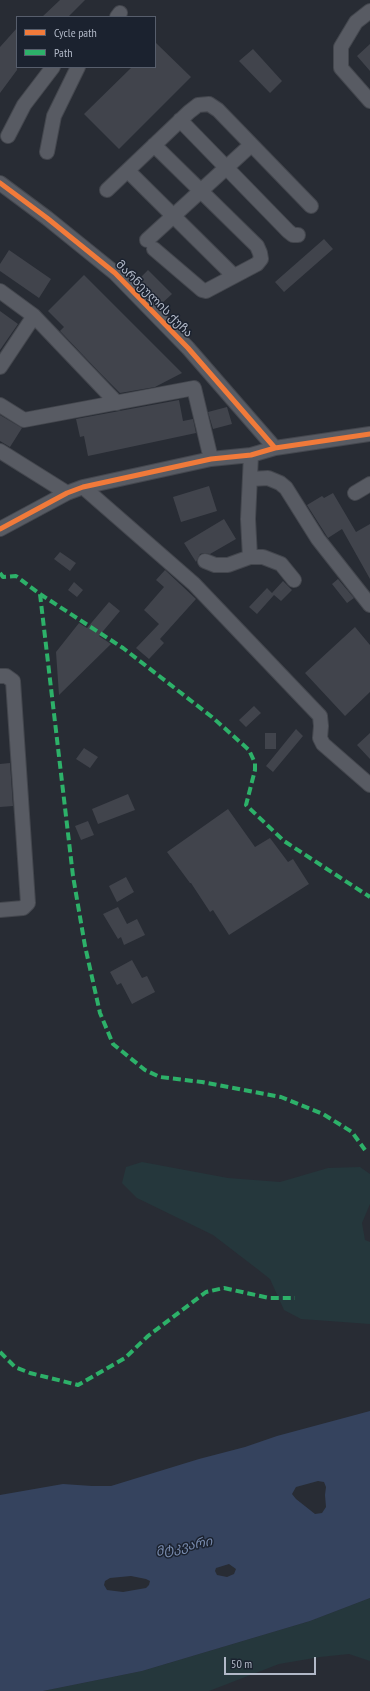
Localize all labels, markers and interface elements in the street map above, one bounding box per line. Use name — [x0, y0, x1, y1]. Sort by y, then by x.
legend — [16, 16, 156, 68]
text: Cycle path — [54, 25, 97, 40]
text: Path — [54, 45, 72, 60]
street label: მარნეულის ქუჩა — [113, 258, 195, 340]
water label: მტკვარი — [154, 1534, 214, 1560]
scale bar — [226, 1649, 318, 1675]
text: 50 m — [231, 1656, 252, 1671]

